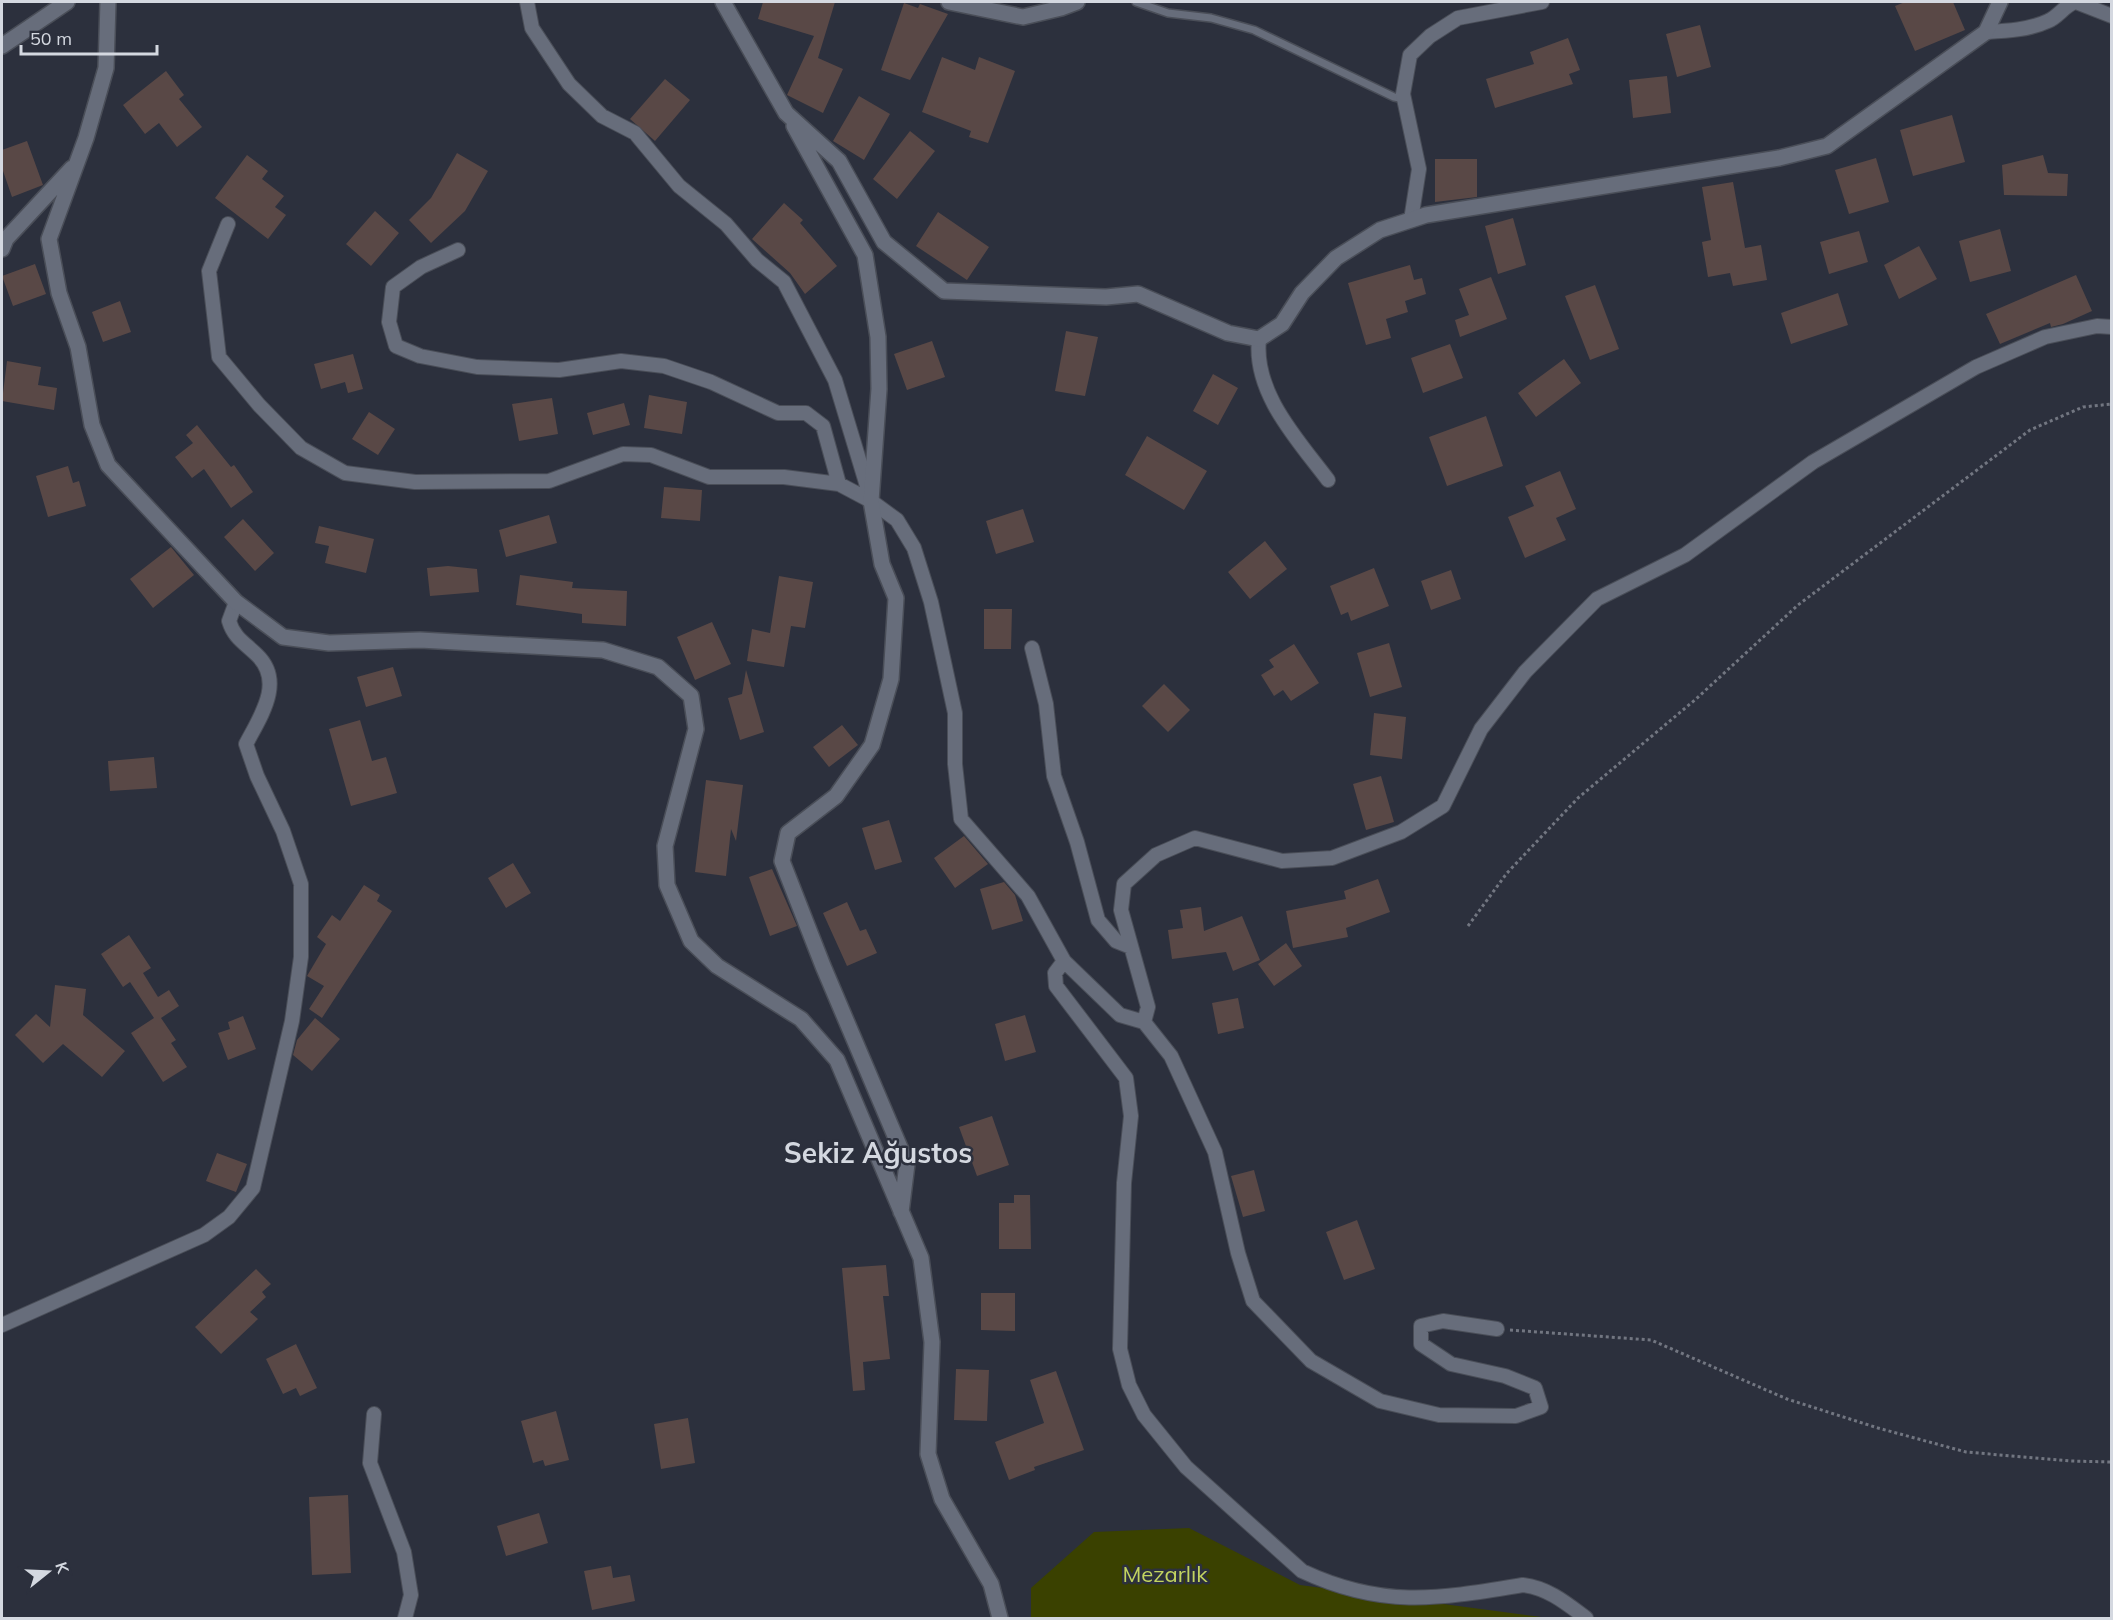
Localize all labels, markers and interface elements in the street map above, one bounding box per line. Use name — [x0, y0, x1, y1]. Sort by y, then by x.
scale bar — [21, 18, 158, 56]
text: 50 m — [30, 27, 72, 50]
district label: Sekiz Ağustos — [784, 1135, 972, 1170]
north arrow — [18, 1542, 78, 1602]
text: K — [51, 1559, 74, 1577]
park label: Mezarlık — [1122, 1560, 1208, 1588]

